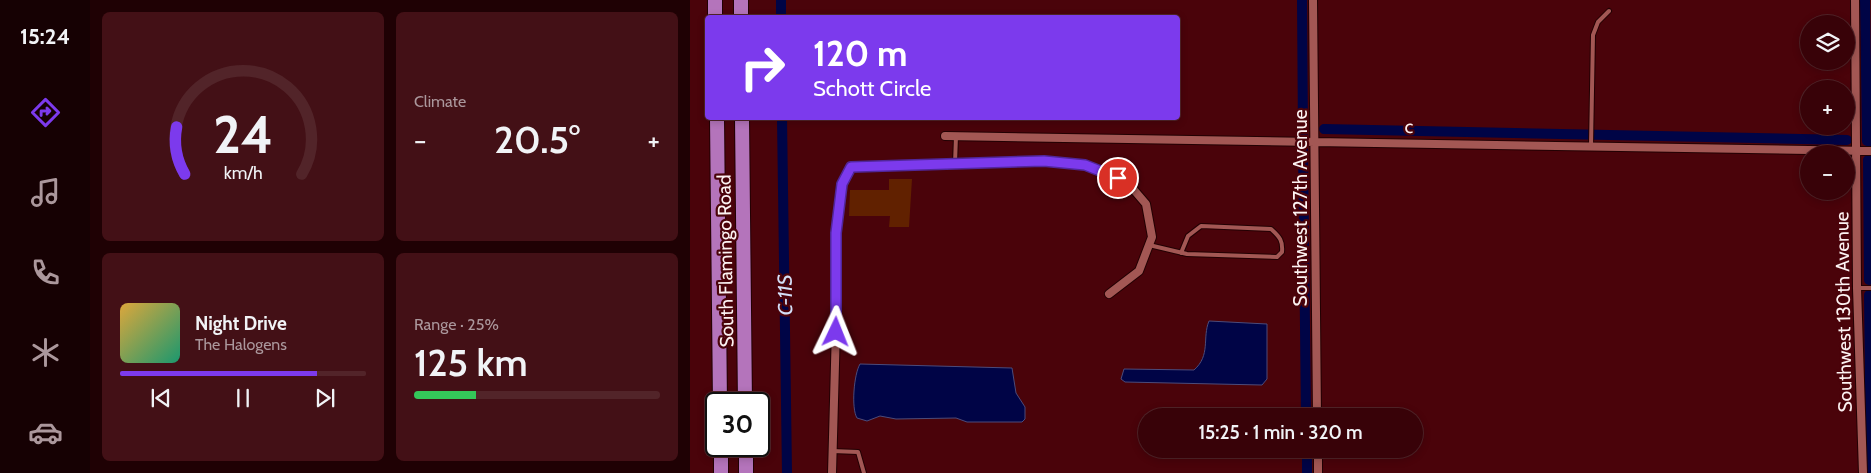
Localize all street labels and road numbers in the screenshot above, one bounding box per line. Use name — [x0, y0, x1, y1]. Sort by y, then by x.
street label: Southwest 127th Avenue — [1289, 109, 1312, 306]
street label: c — [1404, 115, 1414, 138]
street label: South Flamingo Road — [712, 174, 739, 348]
street label: Southwest 130th Avenue — [1830, 211, 1857, 413]

